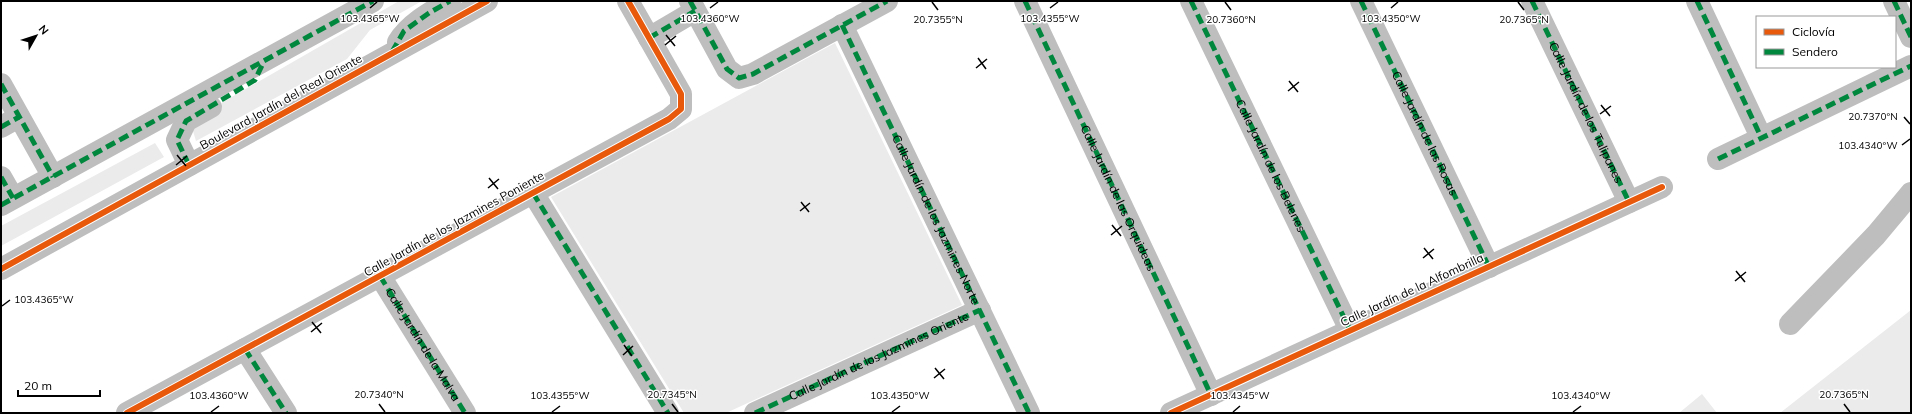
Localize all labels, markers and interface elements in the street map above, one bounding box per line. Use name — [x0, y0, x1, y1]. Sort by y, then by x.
text: 103.4365°W — [340, 12, 400, 25]
text: 103.4360°W — [680, 12, 740, 25]
text: 103.4355°W — [1020, 12, 1080, 25]
text: 103.4350°W — [1361, 12, 1421, 25]
text: 20.7355°N — [913, 13, 963, 26]
text: 20.7360°N — [1206, 13, 1256, 26]
text: 20.7365°N — [1499, 13, 1549, 26]
north arrow — [16, 16, 56, 56]
legend — [1756, 16, 1896, 68]
text: N — [36, 22, 52, 37]
text: Ciclovía — [1792, 24, 1835, 39]
street label: Calle Jardín de los Tulipanes — [1546, 39, 1627, 186]
text: Sendero — [1792, 44, 1838, 59]
street label: Boulevard Jardín del Real Oriente — [197, 51, 365, 153]
street label: Calle Jardín de las Rosas — [1389, 69, 1462, 198]
street label: Calle Jardín de los Belenes — [1233, 97, 1310, 234]
text: 20.7370°N — [1848, 110, 1898, 123]
street label: Calle Jardín de las Orquideas — [1078, 122, 1159, 273]
street label: Calle Jardín de los Jazmines Norte — [889, 132, 984, 307]
text: 103.4340°W — [1838, 139, 1898, 152]
street label: Calle Jardín de los Jazmines Poniente — [361, 168, 547, 280]
street label: Calle Jardín de la Alfombrilla — [1338, 250, 1486, 329]
street label: Calle Jardín de la Malva — [382, 285, 464, 404]
text: 103.4365°W — [14, 293, 74, 306]
street label: Calle Jardín de los Jazmines Oriente — [786, 308, 971, 404]
scale bar — [18, 372, 100, 398]
text: 20 m — [24, 378, 52, 393]
text: 20.7340°N — [354, 388, 404, 401]
text: 20.7345°N — [647, 388, 697, 401]
text: 20.7365°N — [1819, 388, 1869, 401]
text: 103.4360°W — [189, 389, 249, 402]
text: 103.4355°W — [530, 389, 590, 402]
text: 103.4350°W — [870, 389, 930, 402]
text: 103.4345°W — [1210, 389, 1270, 402]
text: 103.4340°W — [1551, 389, 1611, 402]

